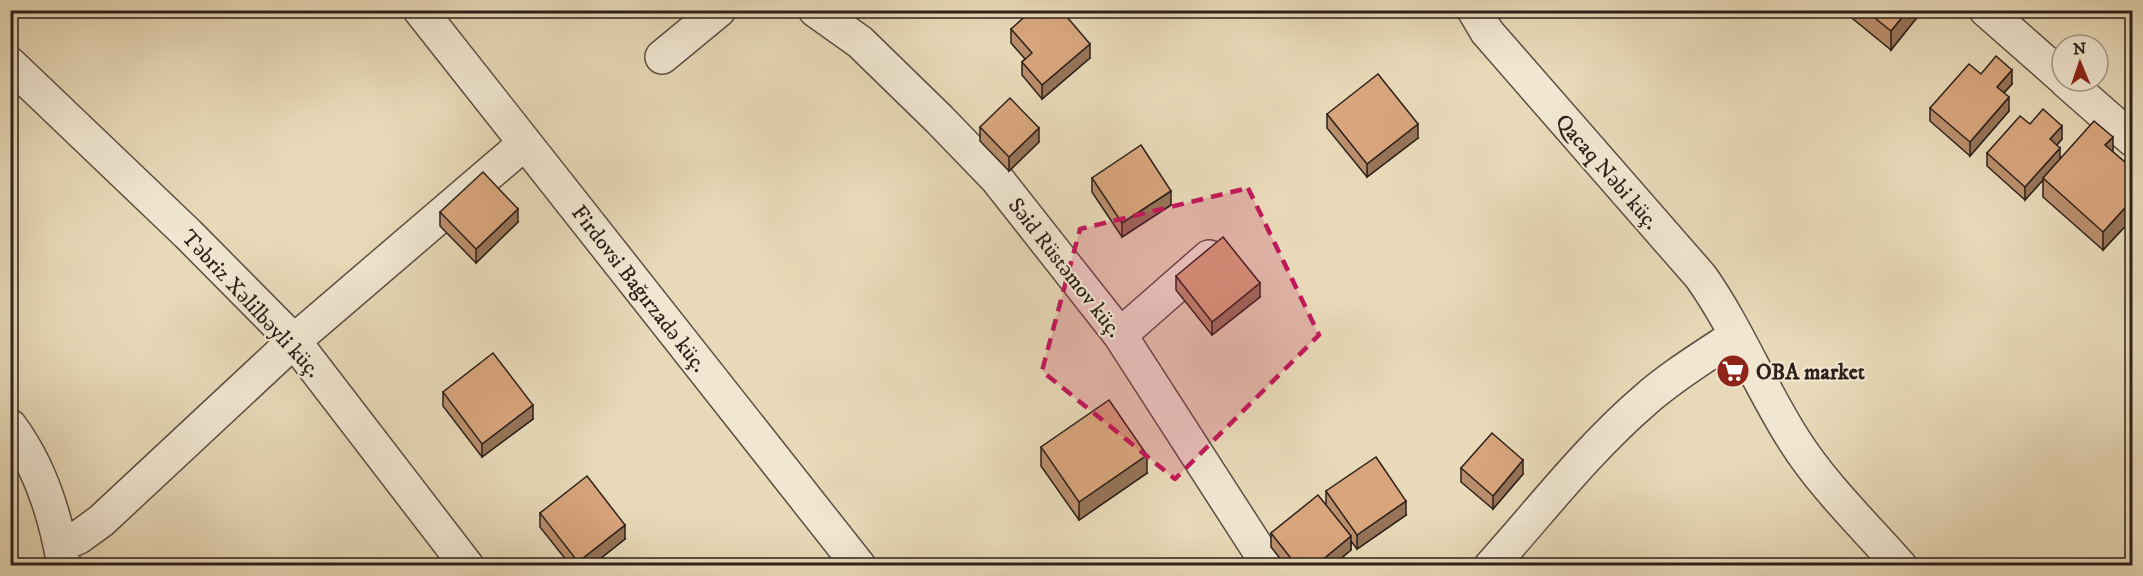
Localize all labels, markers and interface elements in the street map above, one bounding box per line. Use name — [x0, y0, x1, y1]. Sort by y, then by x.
north arrow — [2050, 33, 2110, 93]
text: N — [2073, 39, 2086, 59]
street label: Qacaq Nəbi küç. — [1549, 109, 1665, 235]
street label: Səid Rüstəmov küç. — [1002, 193, 1128, 343]
street label: Firdovsi Bağırzadə küç. — [565, 200, 712, 378]
street label: Təbriz Xəlilbəyli küç. — [175, 224, 326, 384]
supermarket icon: OBA market — [1715, 353, 1751, 389]
place label: OBA market — [1756, 359, 1865, 386]

